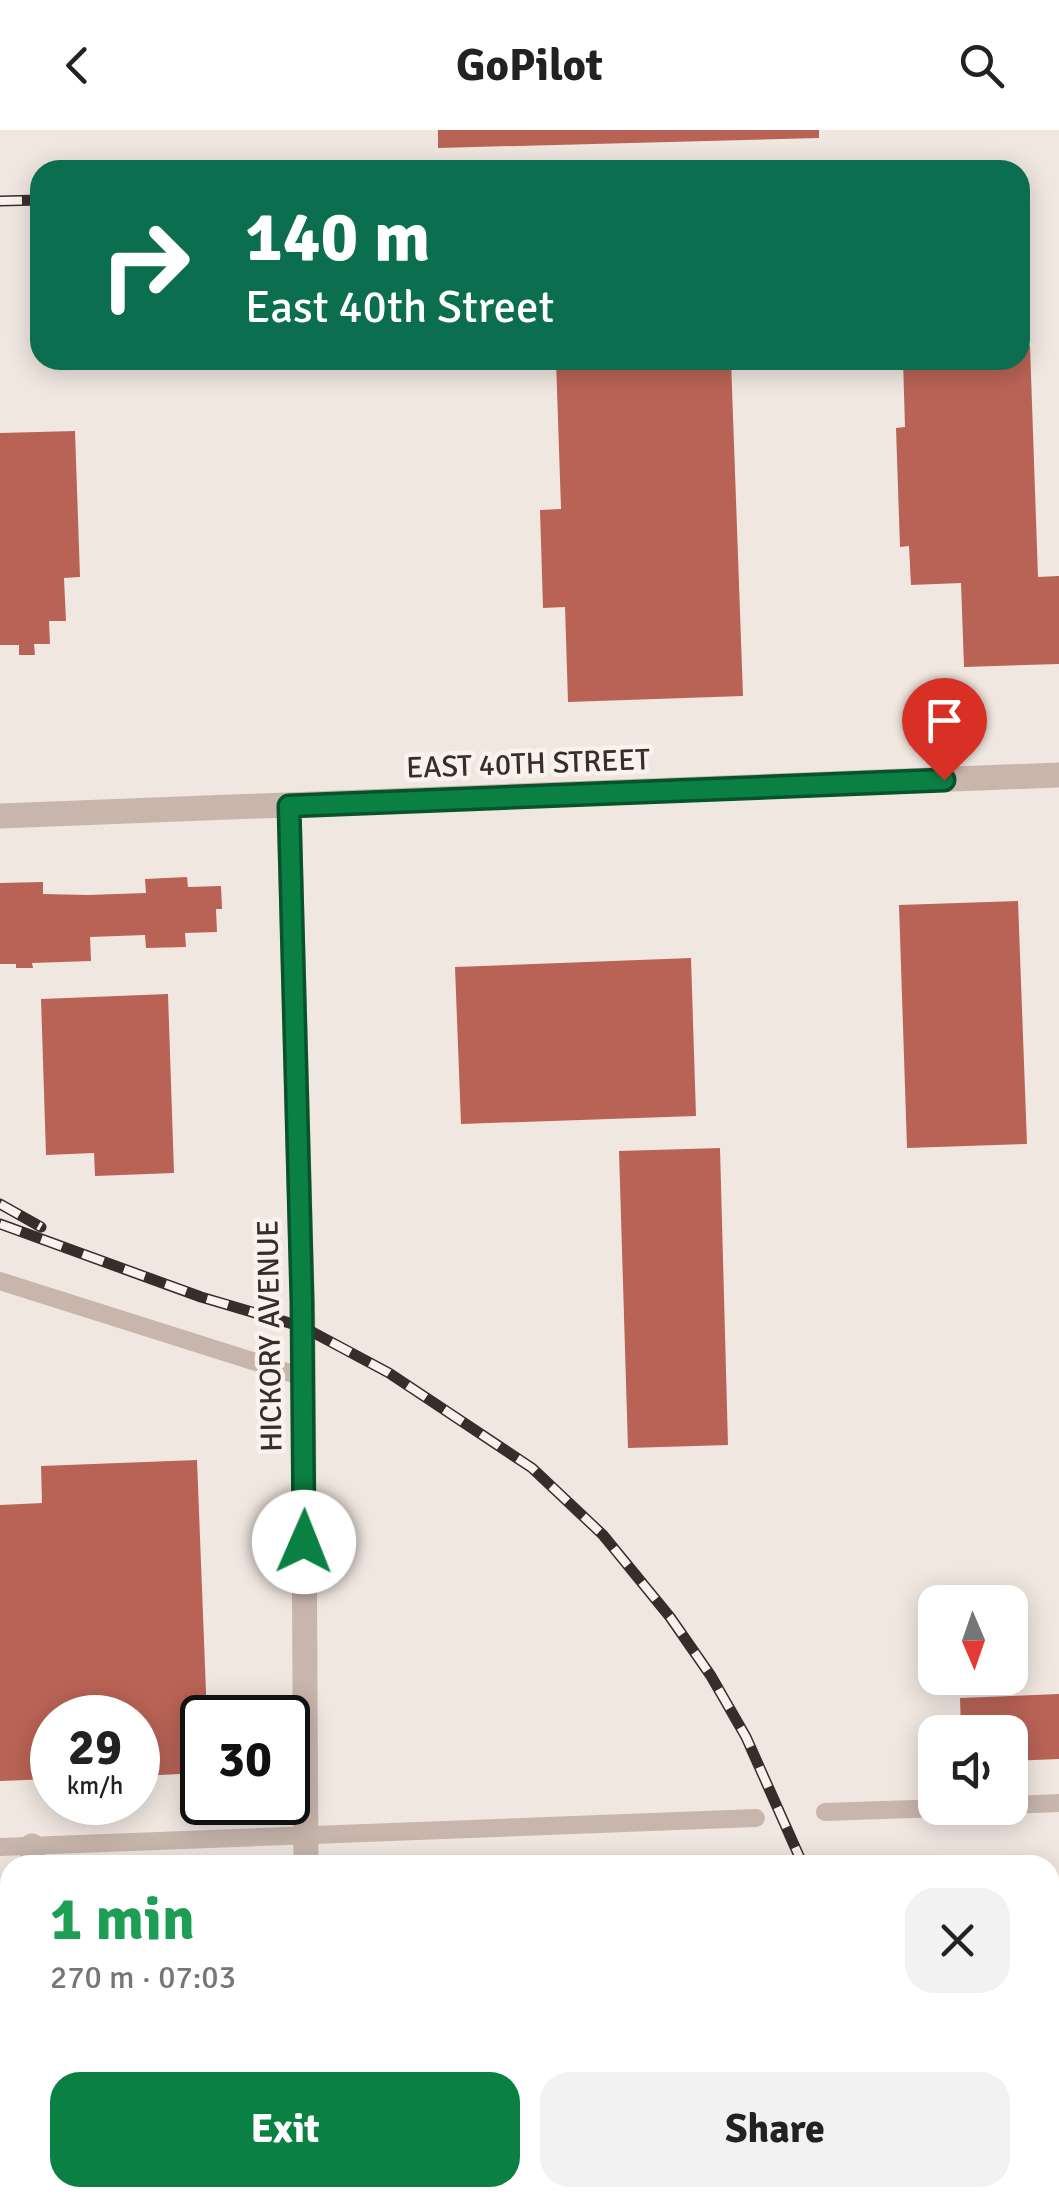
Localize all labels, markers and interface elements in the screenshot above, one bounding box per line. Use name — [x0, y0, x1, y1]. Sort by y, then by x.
icon: back — [50, 38, 105, 93]
text: GoPilot — [456, 38, 603, 93]
icon: search — [954, 38, 1009, 93]
text: 140 m — [245, 194, 430, 280]
icon: right — [80, 200, 210, 330]
text: East 40th Street — [245, 280, 554, 335]
pin — [902, 678, 987, 781]
icon: arrive — [917, 693, 972, 748]
street label: EAST 40TH STREET — [405, 741, 651, 787]
street label: HICKORY AVENUE — [249, 1220, 291, 1452]
position arrow — [252, 1490, 356, 1594]
north arrow — [918, 1585, 1028, 1695]
map controls — [918, 1585, 1028, 1825]
speed limit sign: 30 — [180, 1695, 310, 1825]
button: sound — [918, 1715, 1028, 1825]
text: 29 — [68, 1717, 122, 1779]
text: km/h — [67, 1770, 123, 1801]
text: 1 min — [50, 1883, 195, 1957]
button: close — [905, 1888, 1010, 1993]
text: 270 m · 07:03 — [50, 1958, 236, 1997]
button: Exit — [50, 2072, 520, 2187]
button: Share — [540, 2072, 1010, 2187]

